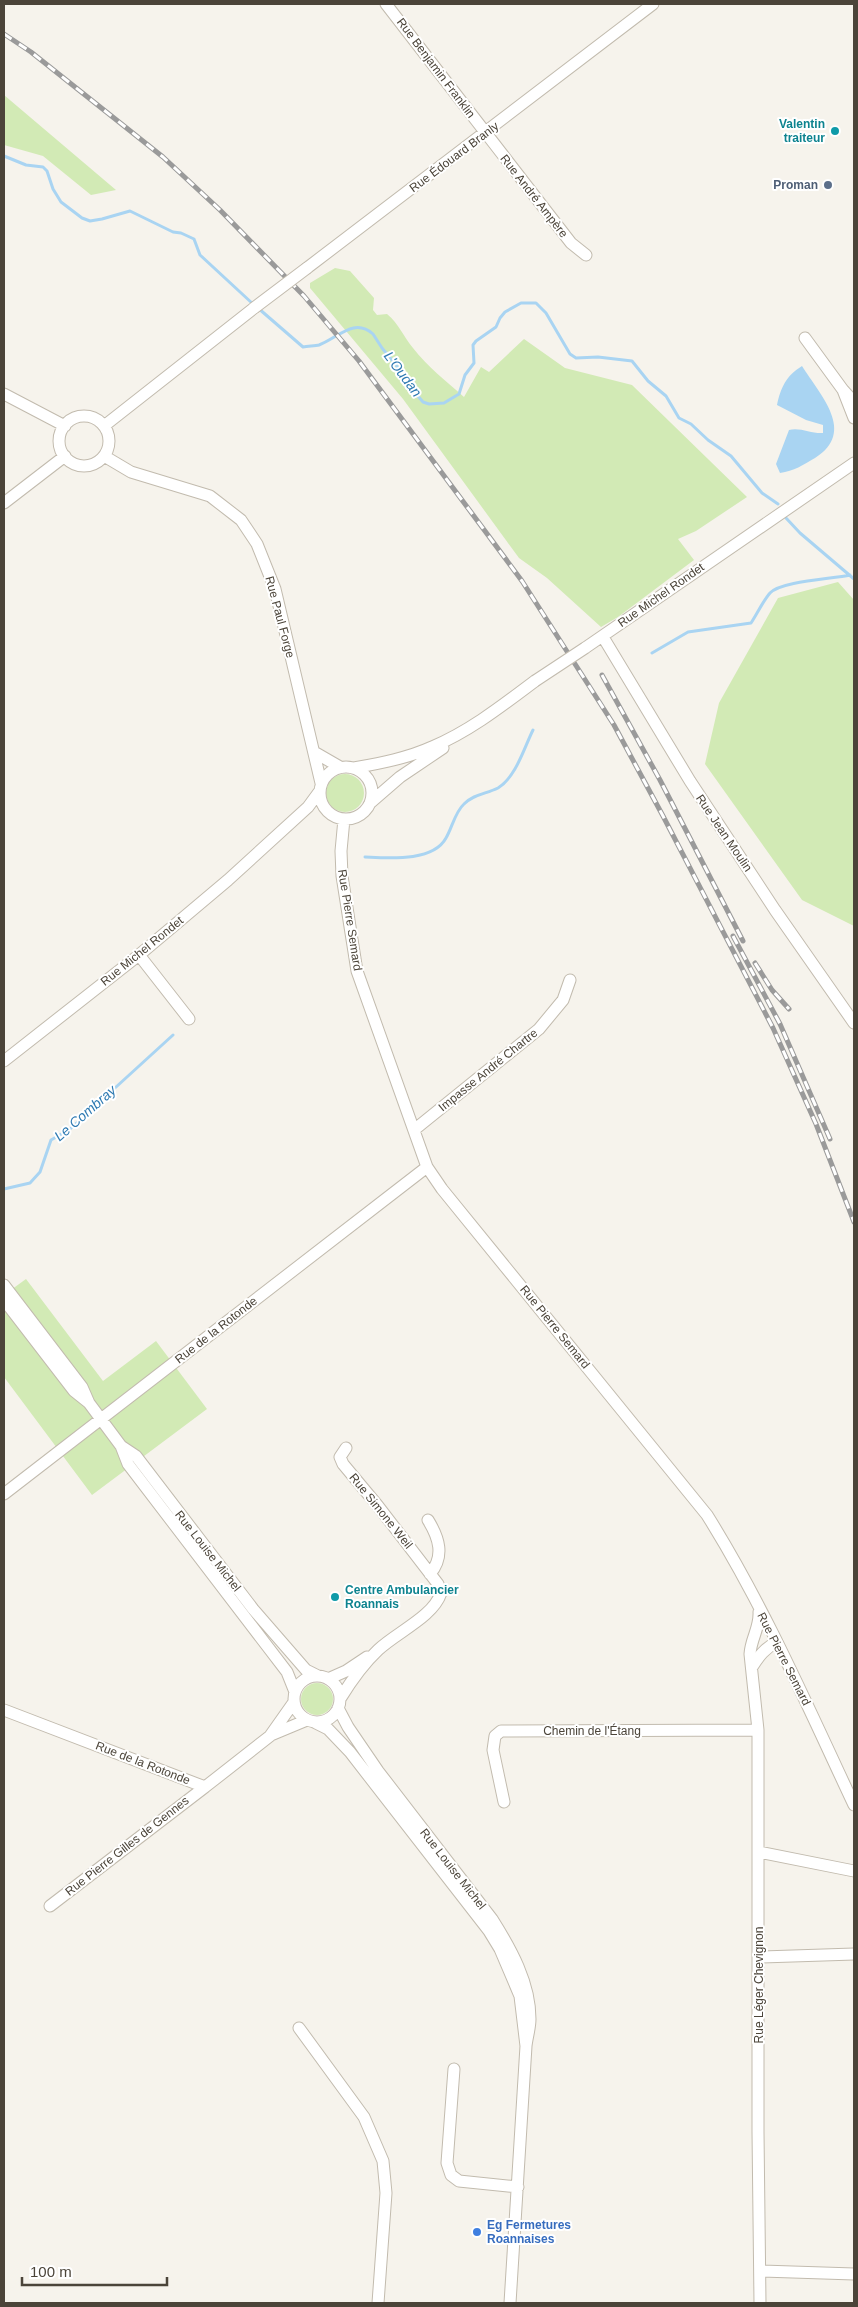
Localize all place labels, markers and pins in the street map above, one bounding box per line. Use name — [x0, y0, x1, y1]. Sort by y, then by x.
place label: Valentin traiteur — [779, 117, 825, 145]
marker: Valentin traiteur — [829, 125, 841, 137]
place label: Proman — [773, 178, 818, 192]
marker: Proman — [822, 179, 834, 191]
place label: Centre Ambulancier Roannais — [345, 1583, 459, 1611]
marker: Centre Ambulancier Roannais — [329, 1591, 341, 1603]
place label: Eg Fermetures Roannaises — [487, 2218, 571, 2246]
marker: Eg Fermetures Roannaises — [471, 2226, 483, 2238]

